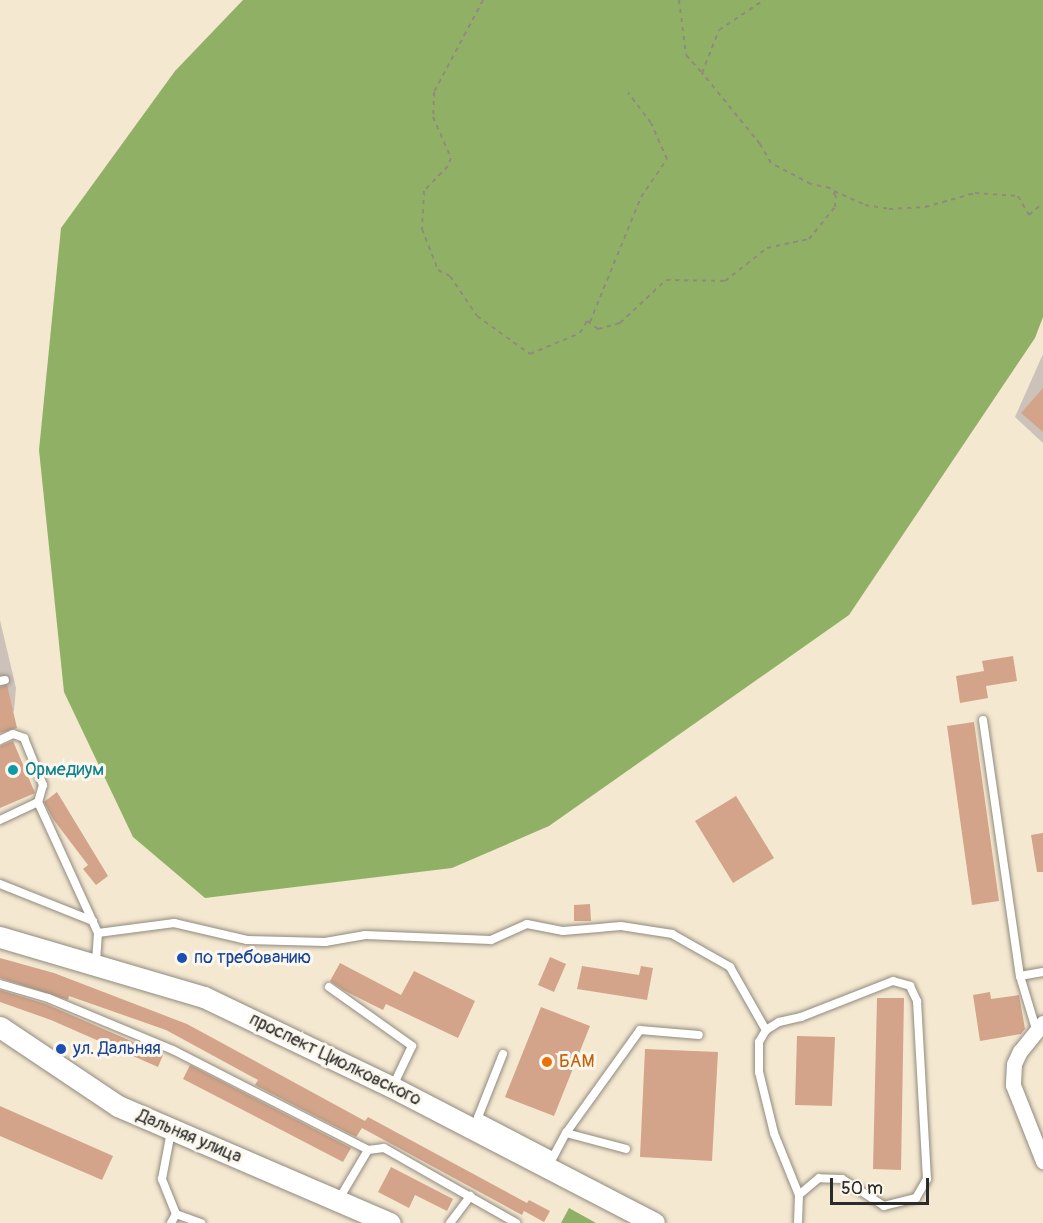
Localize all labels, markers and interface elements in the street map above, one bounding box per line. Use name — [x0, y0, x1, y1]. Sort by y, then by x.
place label: Ормедиум — [25, 759, 104, 781]
marker: Ормедиум — [6, 763, 20, 777]
place label: по требованию — [194, 947, 311, 969]
marker: по требованию — [175, 951, 189, 965]
street label: проспект Циолковского — [246, 1009, 424, 1111]
place label: ул. Дальняя — [73, 1038, 161, 1060]
marker: ул. Дальняя — [54, 1042, 68, 1056]
place label: БАМ — [559, 1051, 594, 1073]
marker: БАМ — [540, 1055, 554, 1069]
street label: Дальняя улица — [133, 1105, 245, 1169]
scale bar — [833, 1166, 932, 1204]
text: 50 m — [841, 1177, 883, 1200]

